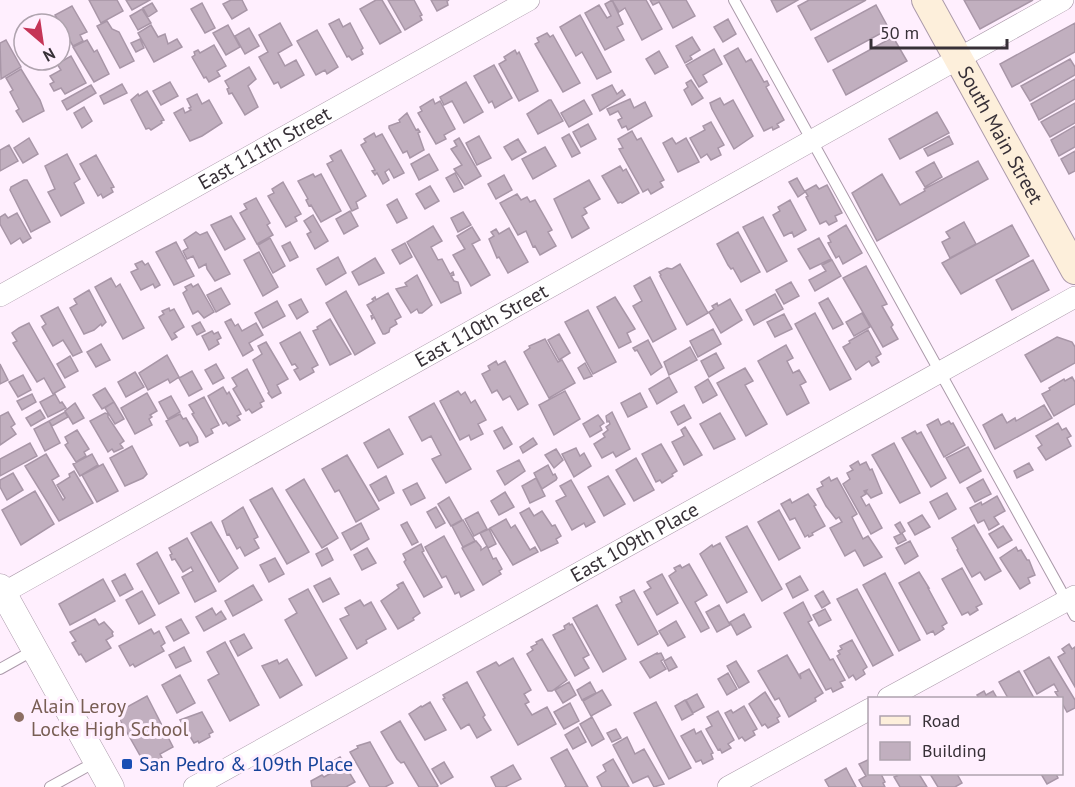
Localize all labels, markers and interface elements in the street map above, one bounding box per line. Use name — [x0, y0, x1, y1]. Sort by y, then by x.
north arrow — [12, 12, 72, 72]
scale bar — [871, 12, 1008, 50]
text: 50 m — [880, 21, 919, 44]
text: N — [40, 44, 59, 66]
street label: South Main Street — [952, 61, 1049, 209]
street label: East 111th Street — [193, 100, 336, 196]
street label: East 110th Street — [410, 278, 552, 373]
street label: East 109th Place — [566, 496, 703, 588]
place label: Alain Leroy Locke High School — [31, 693, 189, 742]
legend — [868, 697, 1063, 775]
text: Road — [922, 709, 960, 732]
marker: Alain Leroy Locke High School — [12, 710, 26, 724]
text: Building — [922, 739, 986, 762]
place label: San Pedro & 109th Place — [139, 751, 353, 777]
marker: San Pedro & 109th Place — [120, 757, 134, 771]

